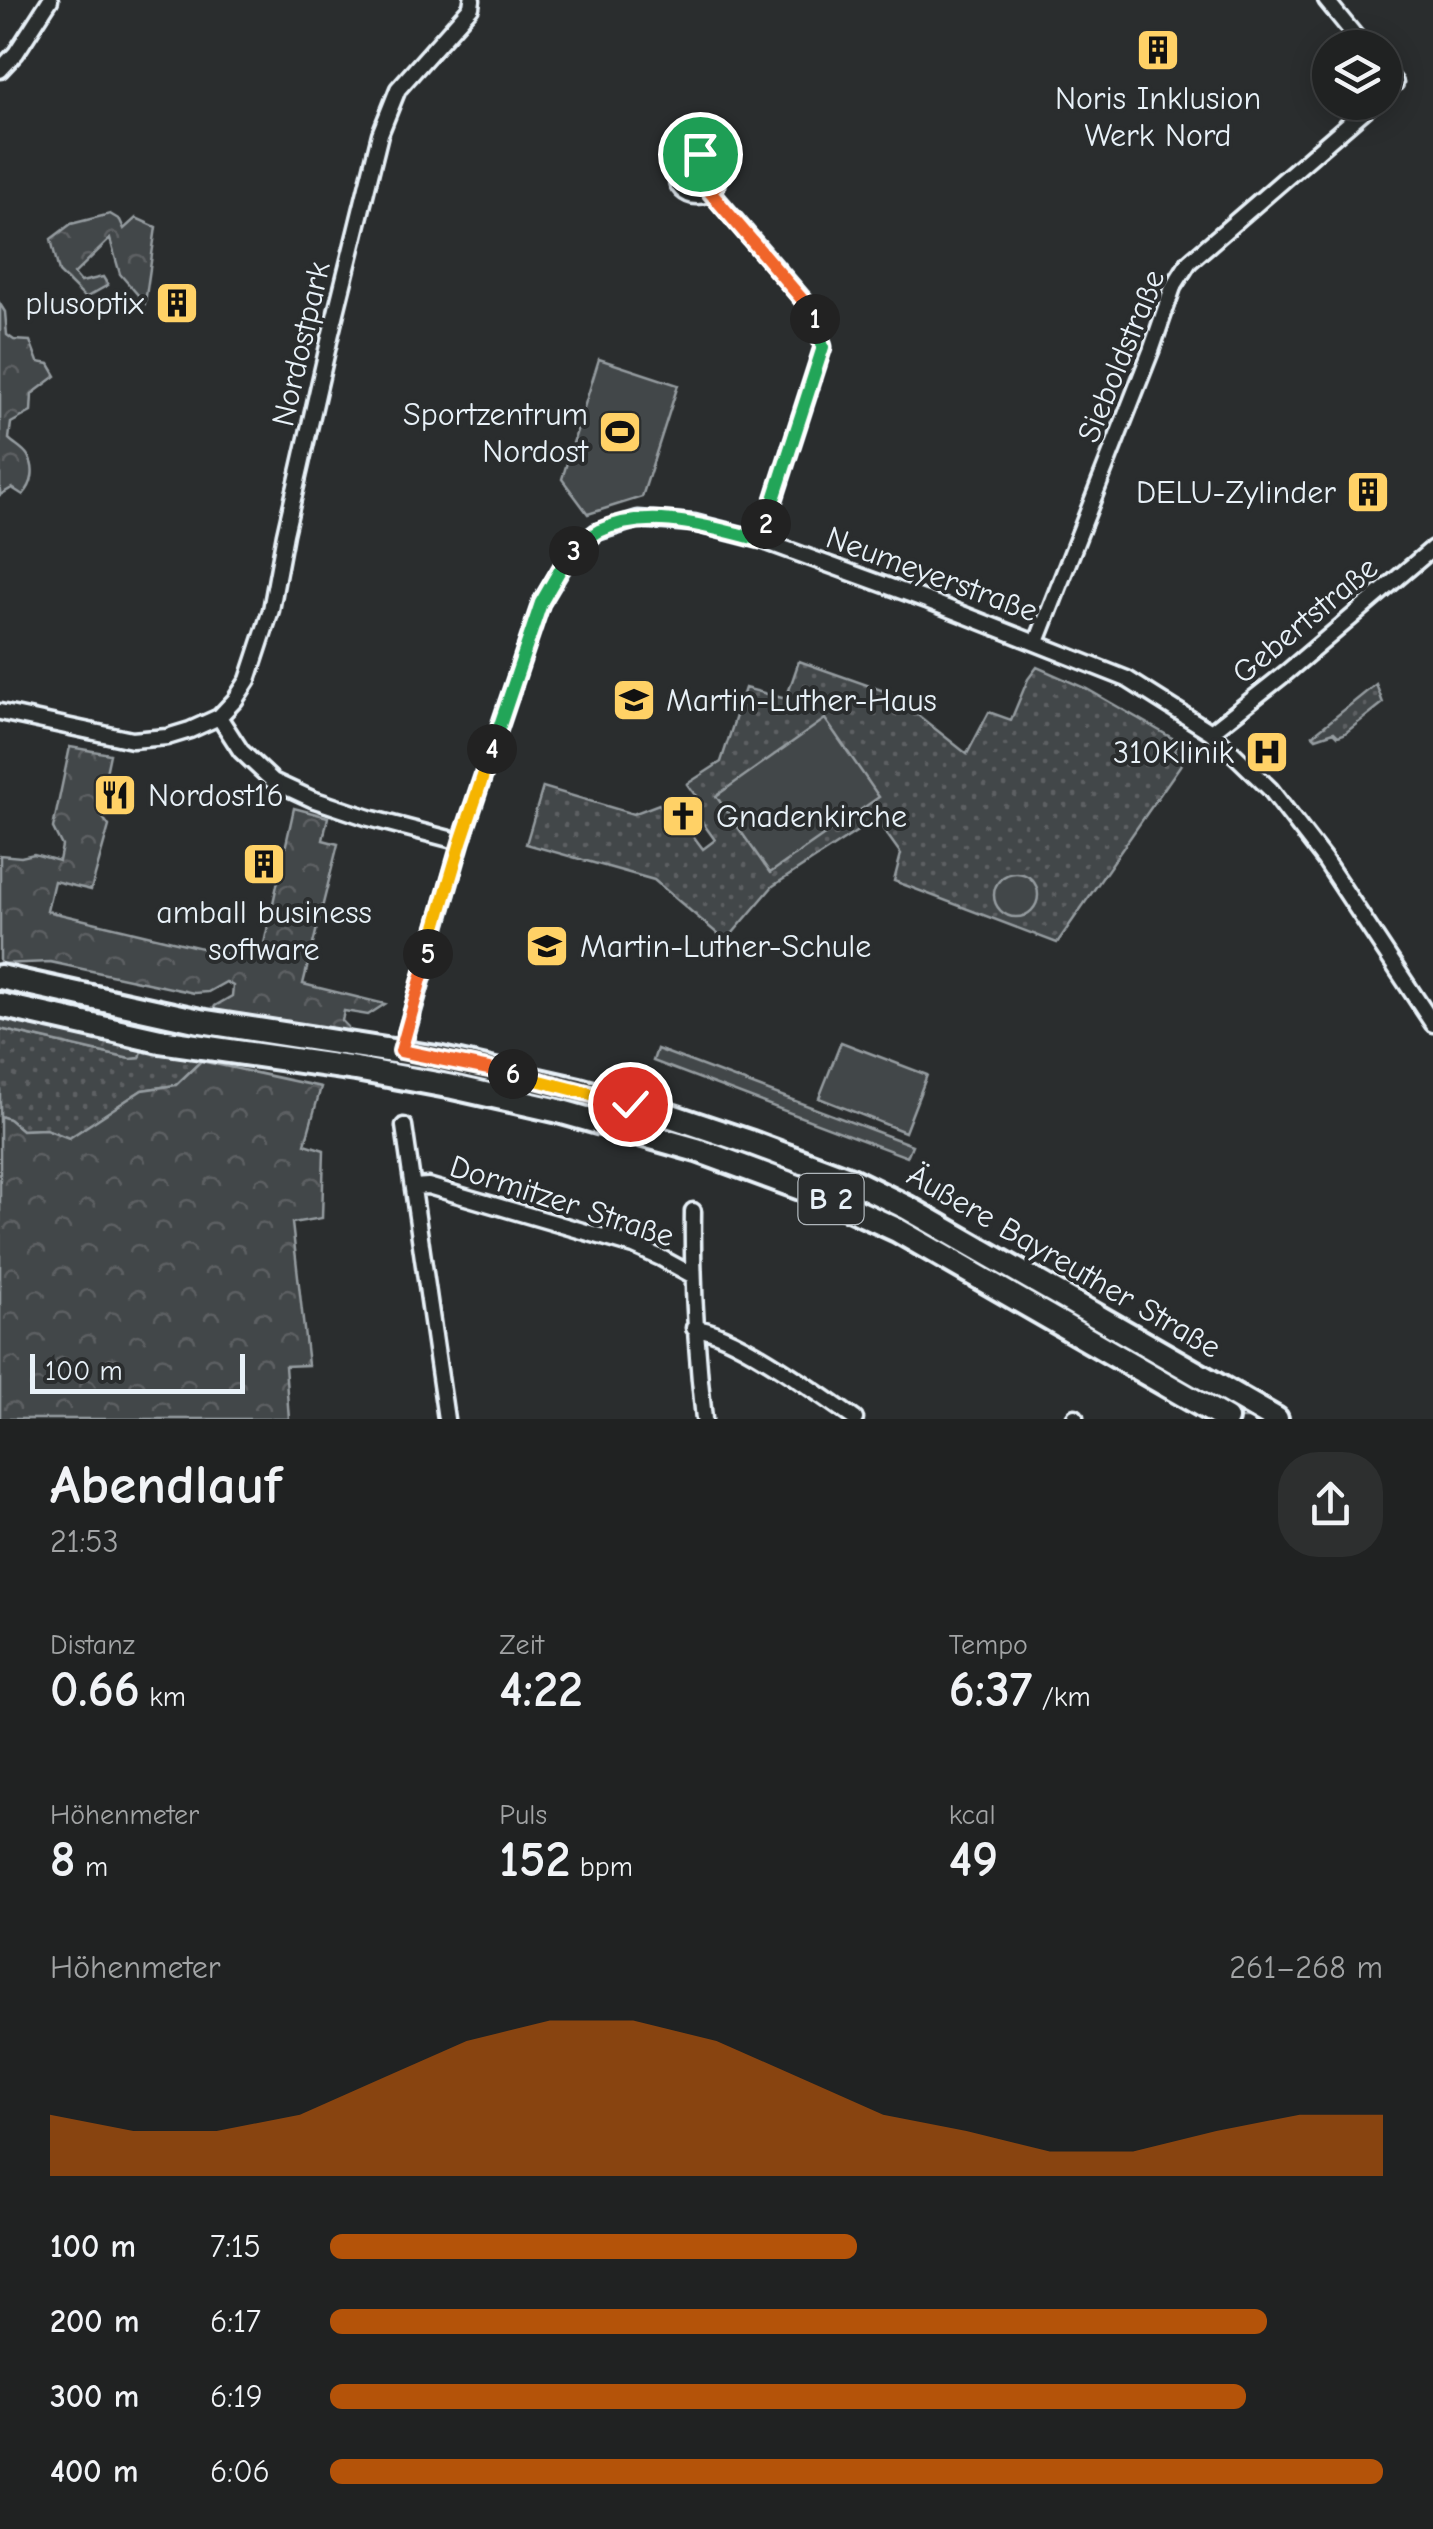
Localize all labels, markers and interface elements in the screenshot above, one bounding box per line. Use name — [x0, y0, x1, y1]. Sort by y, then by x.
building icon: Noris Inklusion Werk Nord — [1135, 27, 1181, 73]
map controls — [1312, 30, 1402, 120]
button: layers — [1312, 30, 1402, 120]
place label: Noris Inklusion Werk Nord — [1055, 80, 1261, 154]
pin — [658, 112, 743, 197]
icon: arrive — [673, 127, 728, 182]
street label: Nordostpark — [264, 258, 338, 430]
street label: Sieboldstraße — [1070, 264, 1172, 448]
building icon: plusoptix — [154, 280, 200, 326]
place label: plusoptix — [25, 285, 145, 322]
pin: 1 — [790, 294, 840, 344]
text: 1 — [809, 303, 821, 335]
place label: Sportzentrum Nordost — [403, 396, 589, 470]
sports icon: Sportzentrum Nordost — [597, 409, 643, 455]
building icon: DELU-Zylinder — [1345, 469, 1391, 515]
place label: DELU-Zylinder — [1136, 474, 1336, 511]
pin: 2 — [741, 499, 791, 549]
text: 2 — [759, 508, 773, 540]
street label: Neumeyerstraße — [821, 519, 1043, 629]
pin: 3 — [549, 526, 599, 576]
text: 3 — [567, 535, 581, 567]
street label: Gebertstraße — [1225, 549, 1385, 691]
school or university icon: Martin-Luther-Haus — [611, 677, 657, 723]
place label: Martin-Luther-Haus — [666, 682, 937, 719]
pin: 4 — [467, 724, 517, 774]
hospital icon: 310Klinik — [1244, 729, 1290, 775]
text: 4 — [485, 733, 499, 765]
place label: 310Klinik — [1113, 734, 1235, 771]
restaurant icon: Nordost16 — [92, 772, 138, 818]
place label: Nordost16 — [148, 777, 284, 814]
church icon: Gnadenkirche — [660, 793, 706, 839]
place label: Gnadenkirche — [716, 798, 907, 835]
building icon: amball business software — [241, 841, 287, 887]
place label: amball business software — [156, 894, 372, 968]
school or university icon: Martin-Luther-Schule — [524, 923, 570, 969]
place label: Martin-Luther-Schule — [580, 928, 871, 965]
pin: 5 — [403, 929, 453, 979]
text: 5 — [421, 938, 435, 970]
pin: 6 — [488, 1049, 538, 1099]
text: 6 — [506, 1058, 520, 1090]
pin — [588, 1062, 673, 1147]
icon: check — [603, 1077, 658, 1132]
street label: Dormitzer Straße — [445, 1147, 679, 1255]
street label: Äußere Bayreuther Straße — [901, 1156, 1227, 1366]
road number: B 2 — [798, 1174, 864, 1224]
scale bar — [30, 1349, 245, 1394]
text: 100 m — [45, 1355, 123, 1387]
button: share — [1278, 1452, 1383, 1557]
text: Abendlauf — [50, 1453, 282, 1517]
text: 21:53 — [50, 1523, 119, 1560]
text: Distanz — [50, 1629, 135, 1661]
text: Zeit — [499, 1629, 544, 1661]
text: Tempo — [949, 1629, 1028, 1661]
text: 0.66 — [50, 1661, 140, 1719]
text: 4:22 — [499, 1661, 583, 1719]
text: 6:37 — [949, 1661, 1032, 1719]
text: km — [140, 1681, 186, 1713]
text: /km — [1032, 1681, 1091, 1713]
text: Höhenmeter — [50, 1799, 199, 1831]
text: Puls — [499, 1799, 547, 1831]
text: kcal — [949, 1799, 996, 1831]
text: 8 — [50, 1831, 76, 1889]
text: 152 — [499, 1831, 570, 1889]
text: 49 — [949, 1831, 998, 1889]
text: m — [76, 1851, 108, 1883]
text: bpm — [570, 1851, 633, 1883]
text: Höhenmeter — [50, 1949, 220, 1986]
text: 261–268 m — [1229, 1949, 1383, 1986]
text: 100 m — [50, 2228, 136, 2265]
text: 7:15 — [210, 2228, 261, 2265]
text: 200 m — [50, 2303, 139, 2340]
text: 6:17 — [210, 2303, 261, 2340]
text: 300 m — [50, 2378, 139, 2415]
text: 6:19 — [210, 2378, 263, 2415]
text: 400 m — [50, 2453, 138, 2490]
text: 6:06 — [210, 2453, 270, 2490]

